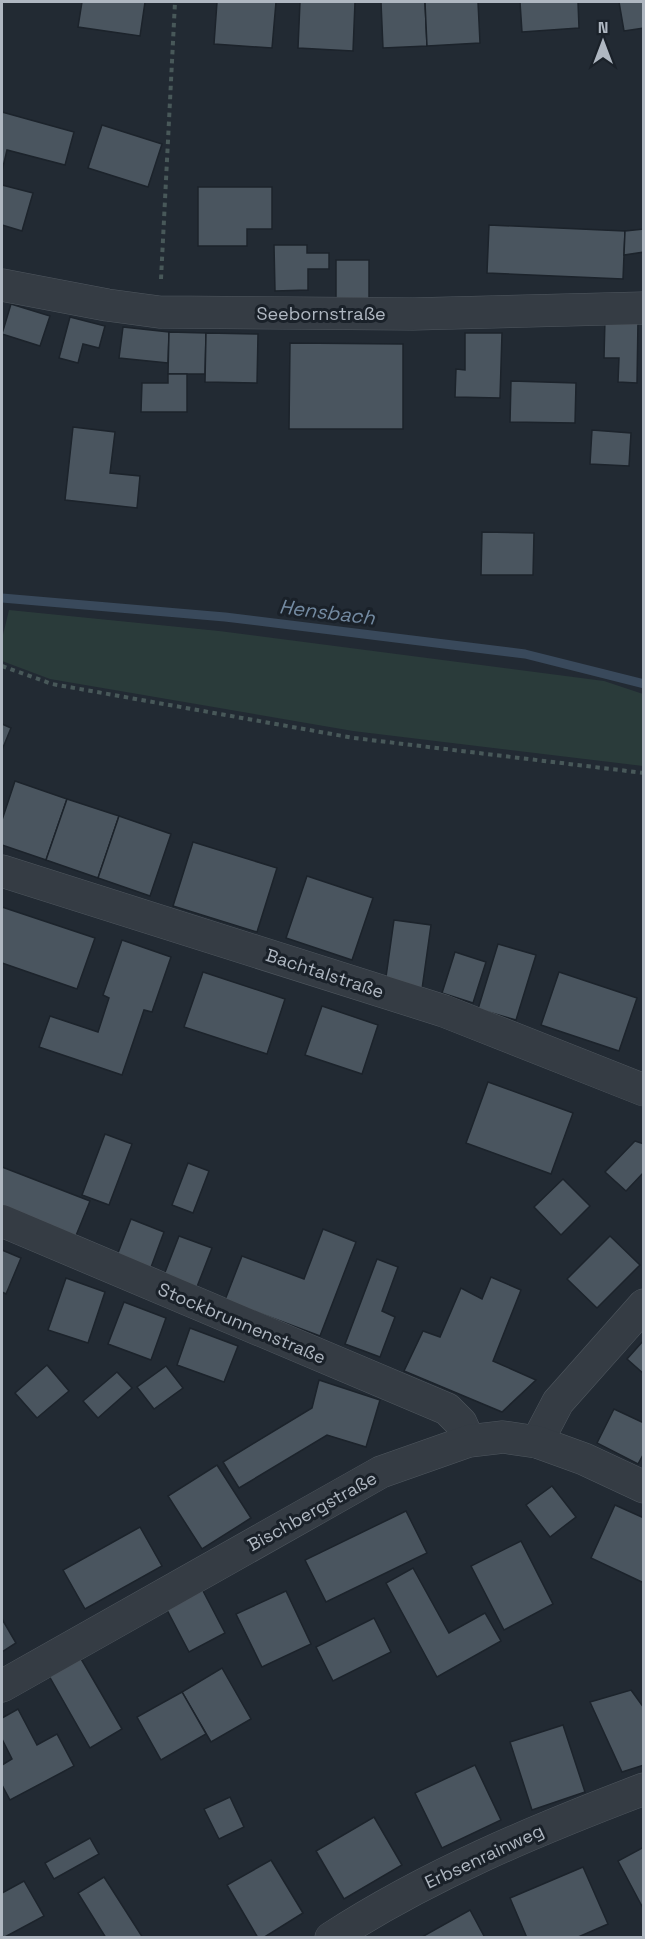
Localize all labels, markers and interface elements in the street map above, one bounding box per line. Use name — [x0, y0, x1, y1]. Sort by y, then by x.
north arrow — [573, 12, 633, 72]
text: N — [598, 17, 608, 38]
street label: Seebornstraße — [256, 302, 386, 325]
water label: Hensbach — [278, 593, 377, 631]
street label: Bachtalstraße — [263, 943, 387, 1003]
street label: Stockbrunnenstraße — [155, 1277, 329, 1369]
street label: Bischbergstraße — [243, 1466, 381, 1556]
street label: Erbsenrainweg — [421, 1818, 547, 1894]

